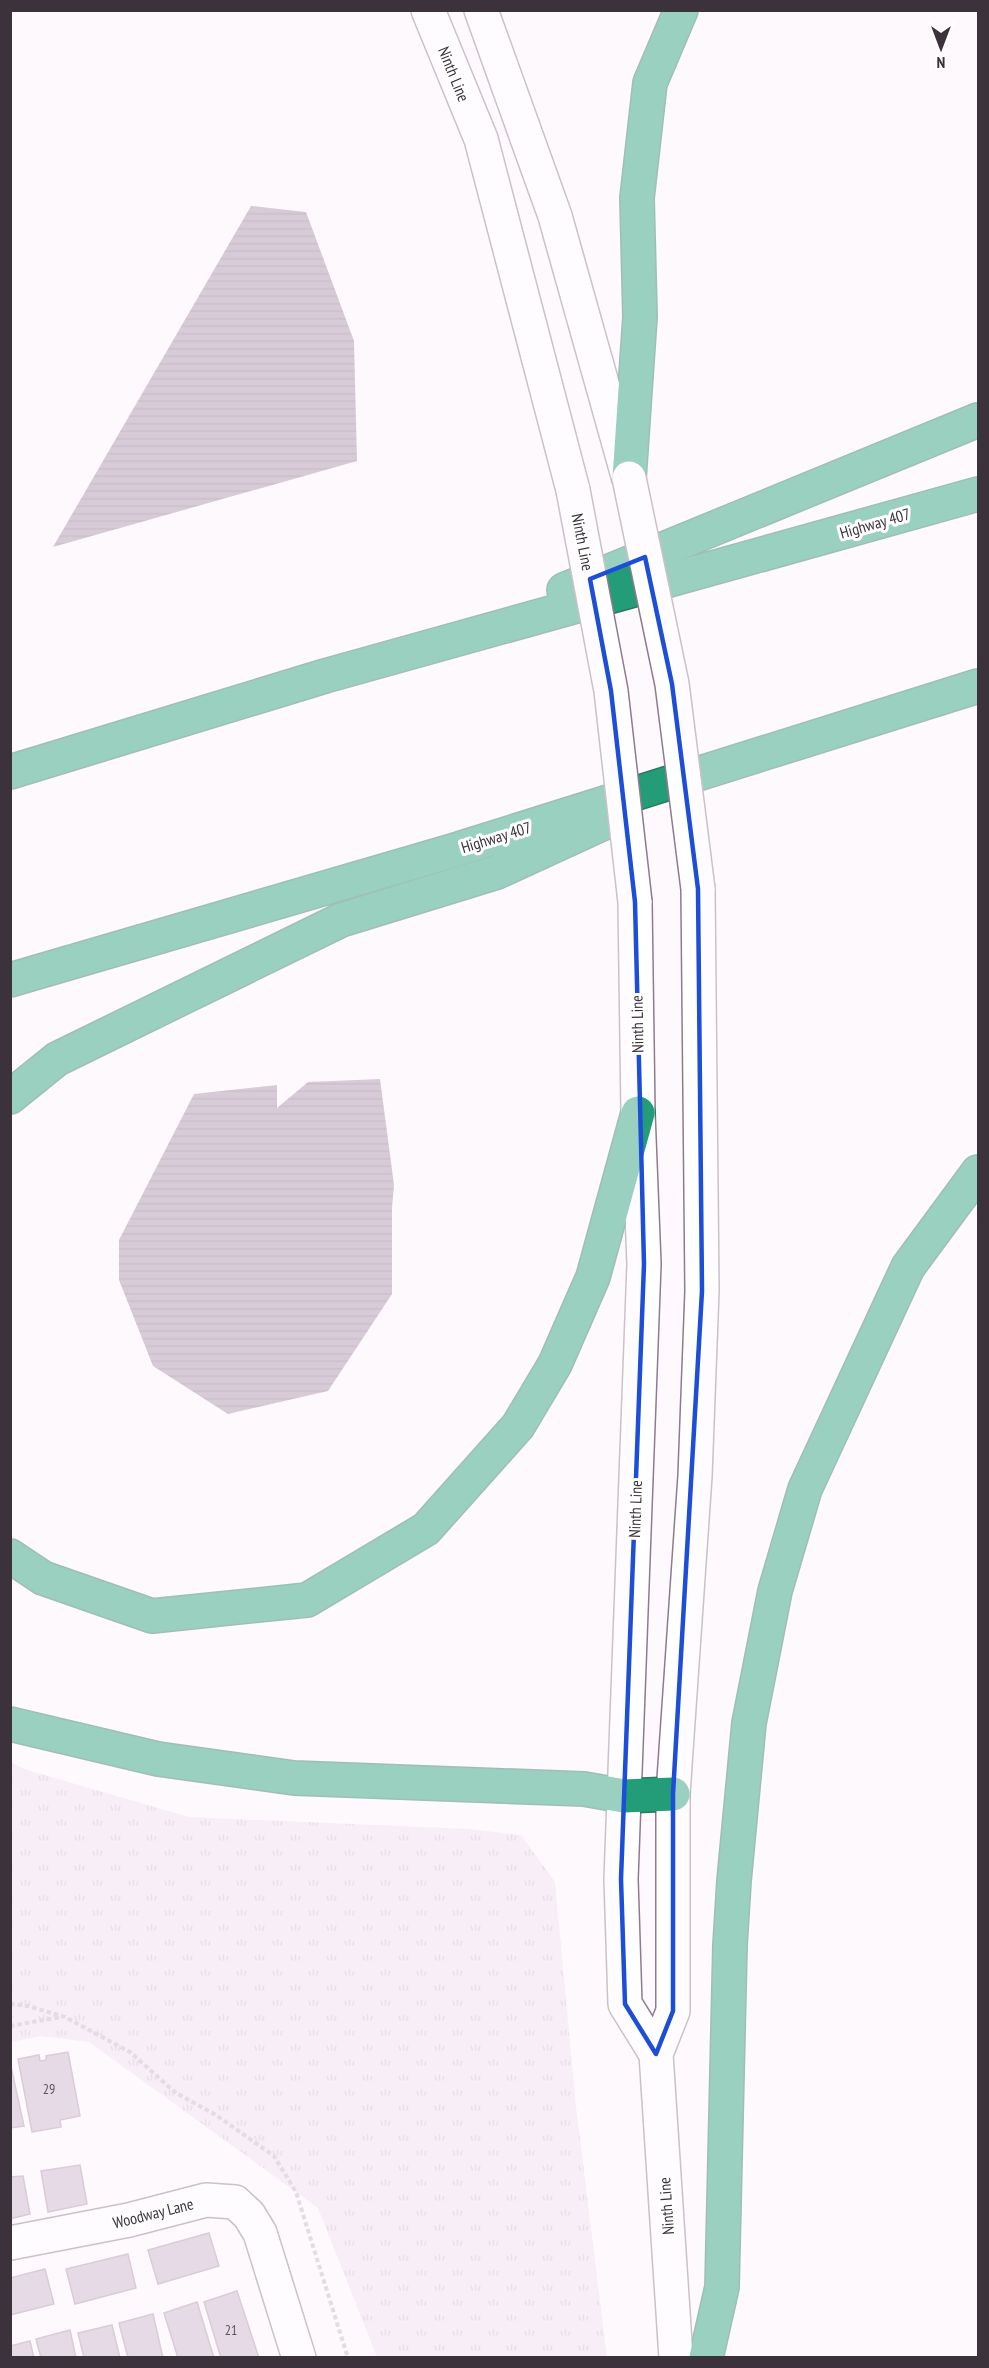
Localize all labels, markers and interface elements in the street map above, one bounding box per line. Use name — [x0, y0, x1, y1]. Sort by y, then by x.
north arrow — [911, 18, 971, 78]
street label: Ninth Line — [434, 44, 474, 104]
text: N — [937, 53, 945, 73]
street label: Highway 407 — [837, 503, 913, 543]
street label: Ninth Line — [568, 512, 598, 572]
street label: Highway 407 — [458, 817, 534, 857]
street label: Ninth Line — [626, 995, 648, 1053]
street label: Ninth Line — [624, 1480, 646, 1538]
house number: 29 — [43, 2080, 55, 2098]
street label: Ninth Line — [654, 2177, 678, 2235]
street label: Woodway Lane — [111, 2193, 195, 2233]
house number: 21 — [225, 2321, 237, 2339]

